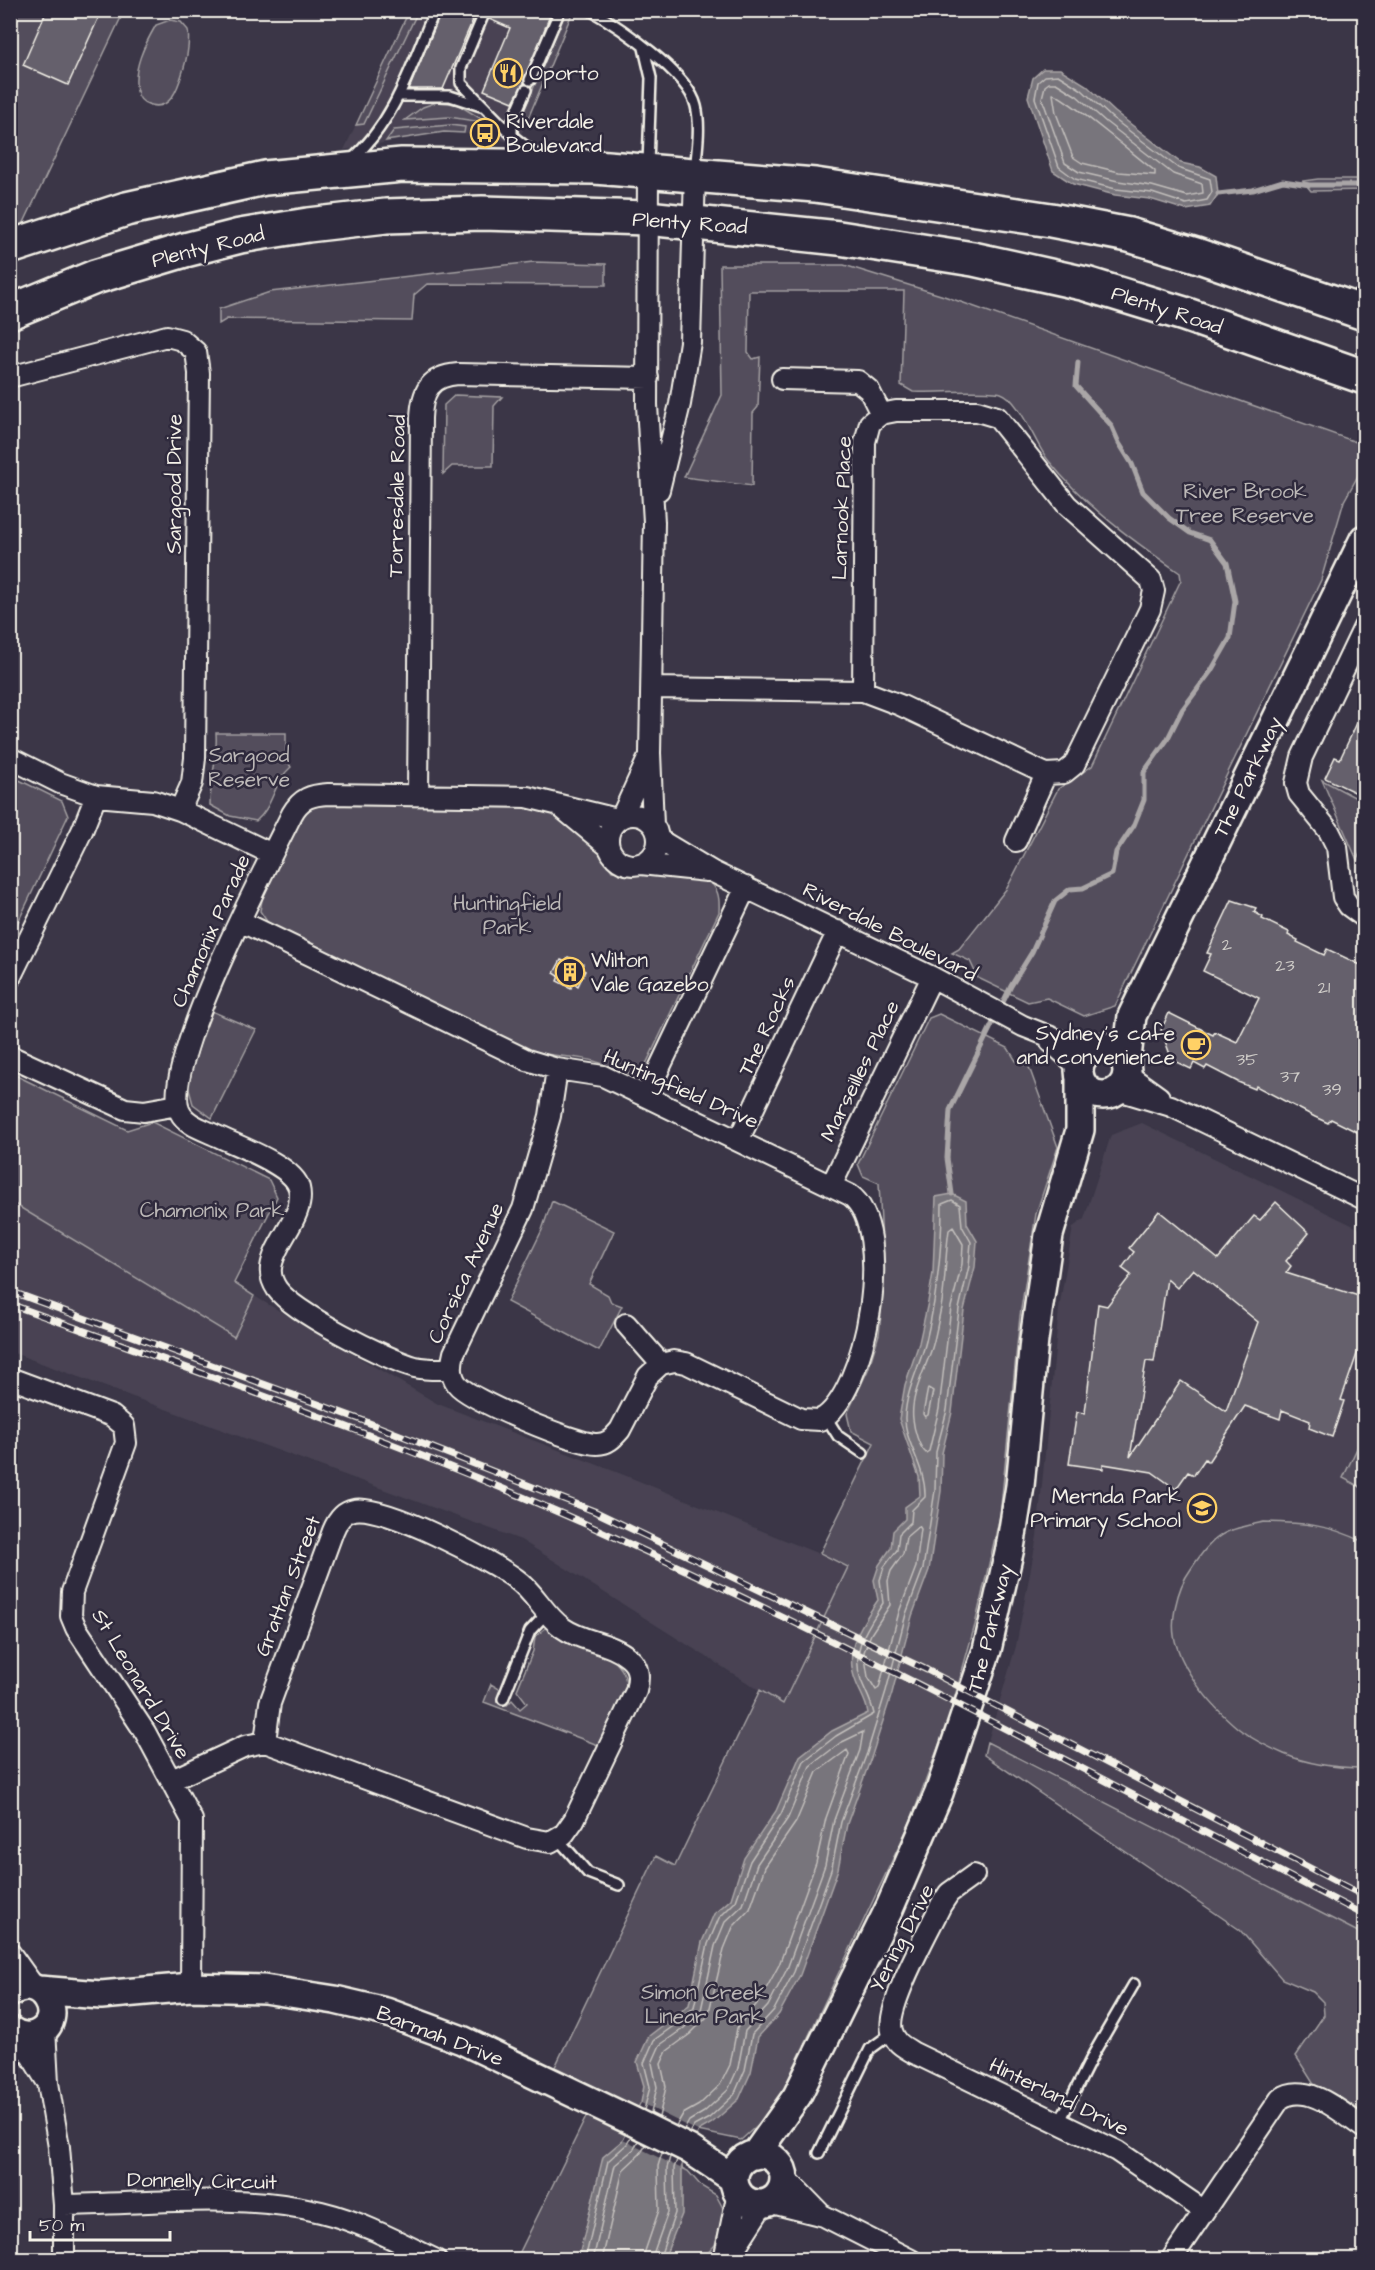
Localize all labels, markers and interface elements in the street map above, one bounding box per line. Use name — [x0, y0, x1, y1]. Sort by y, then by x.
restaurant icon: Oporto — [492, 57, 524, 89]
place label: Oporto — [529, 59, 599, 89]
place label: Riverdale Boulevard — [506, 107, 602, 160]
bus stop icon: Riverdale Boulevard — [469, 117, 501, 149]
street label: Plenty Road — [631, 205, 749, 243]
street label: Plenty Road — [149, 219, 268, 277]
street label: Plenty Road — [1107, 278, 1226, 344]
street label: Sargood Drive — [160, 414, 191, 554]
street label: Torresdale Road — [381, 414, 413, 578]
street label: Larnook Place — [825, 435, 859, 581]
park label: River Brook Tree Reserve — [1176, 477, 1314, 530]
street label: The Parkway — [1206, 711, 1292, 843]
park label: Sargood Reserve — [208, 741, 290, 794]
street label: Chamonix Parade — [164, 850, 258, 1012]
street label: Riverdale Boulevard — [798, 875, 983, 989]
park label: Huntingfield Park — [453, 889, 561, 942]
house number: 2 — [1222, 932, 1233, 957]
place label: Wilton Vale Gazebo — [591, 946, 709, 999]
house number: 23 — [1275, 953, 1295, 978]
building icon: Wilton Vale Gazebo — [554, 956, 586, 988]
street label: The Rocks — [731, 971, 803, 1081]
house number: 21 — [1318, 975, 1330, 1000]
street label: Marseilles Place — [813, 996, 907, 1146]
place label: Sydney's cafe and convenience — [1017, 1019, 1175, 1072]
cafe icon: Sydney's cafe and convenience — [1180, 1029, 1212, 1061]
street label: Huntingfield Drive — [598, 1042, 763, 1138]
house number: 35 — [1236, 1047, 1258, 1072]
house number: 37 — [1280, 1064, 1300, 1089]
house number: 39 — [1322, 1077, 1342, 1102]
park label: Chamonix Park — [140, 1196, 284, 1225]
street label: Corsica Avenue — [421, 1198, 511, 1348]
place label: Mernda Park Primary School — [1030, 1482, 1181, 1537]
school or university icon: Mernda Park Primary School — [1186, 1492, 1218, 1524]
street label: Grattan Street — [248, 1511, 328, 1660]
street label: The Parkway — [960, 1560, 1022, 1696]
street label: St Leonard Drive — [85, 1603, 197, 1765]
street label: Yering Drive — [862, 1879, 943, 1998]
park label: Simon Creek Linear Park — [641, 1978, 767, 2031]
street label: Barmah Drive — [372, 1999, 508, 2073]
street label: Hinterland Drive — [984, 2051, 1134, 2143]
street label: Donnelly Circuit — [127, 2165, 278, 2199]
scale bar — [30, 2204, 170, 2242]
text: 50 m — [39, 2213, 84, 2238]

